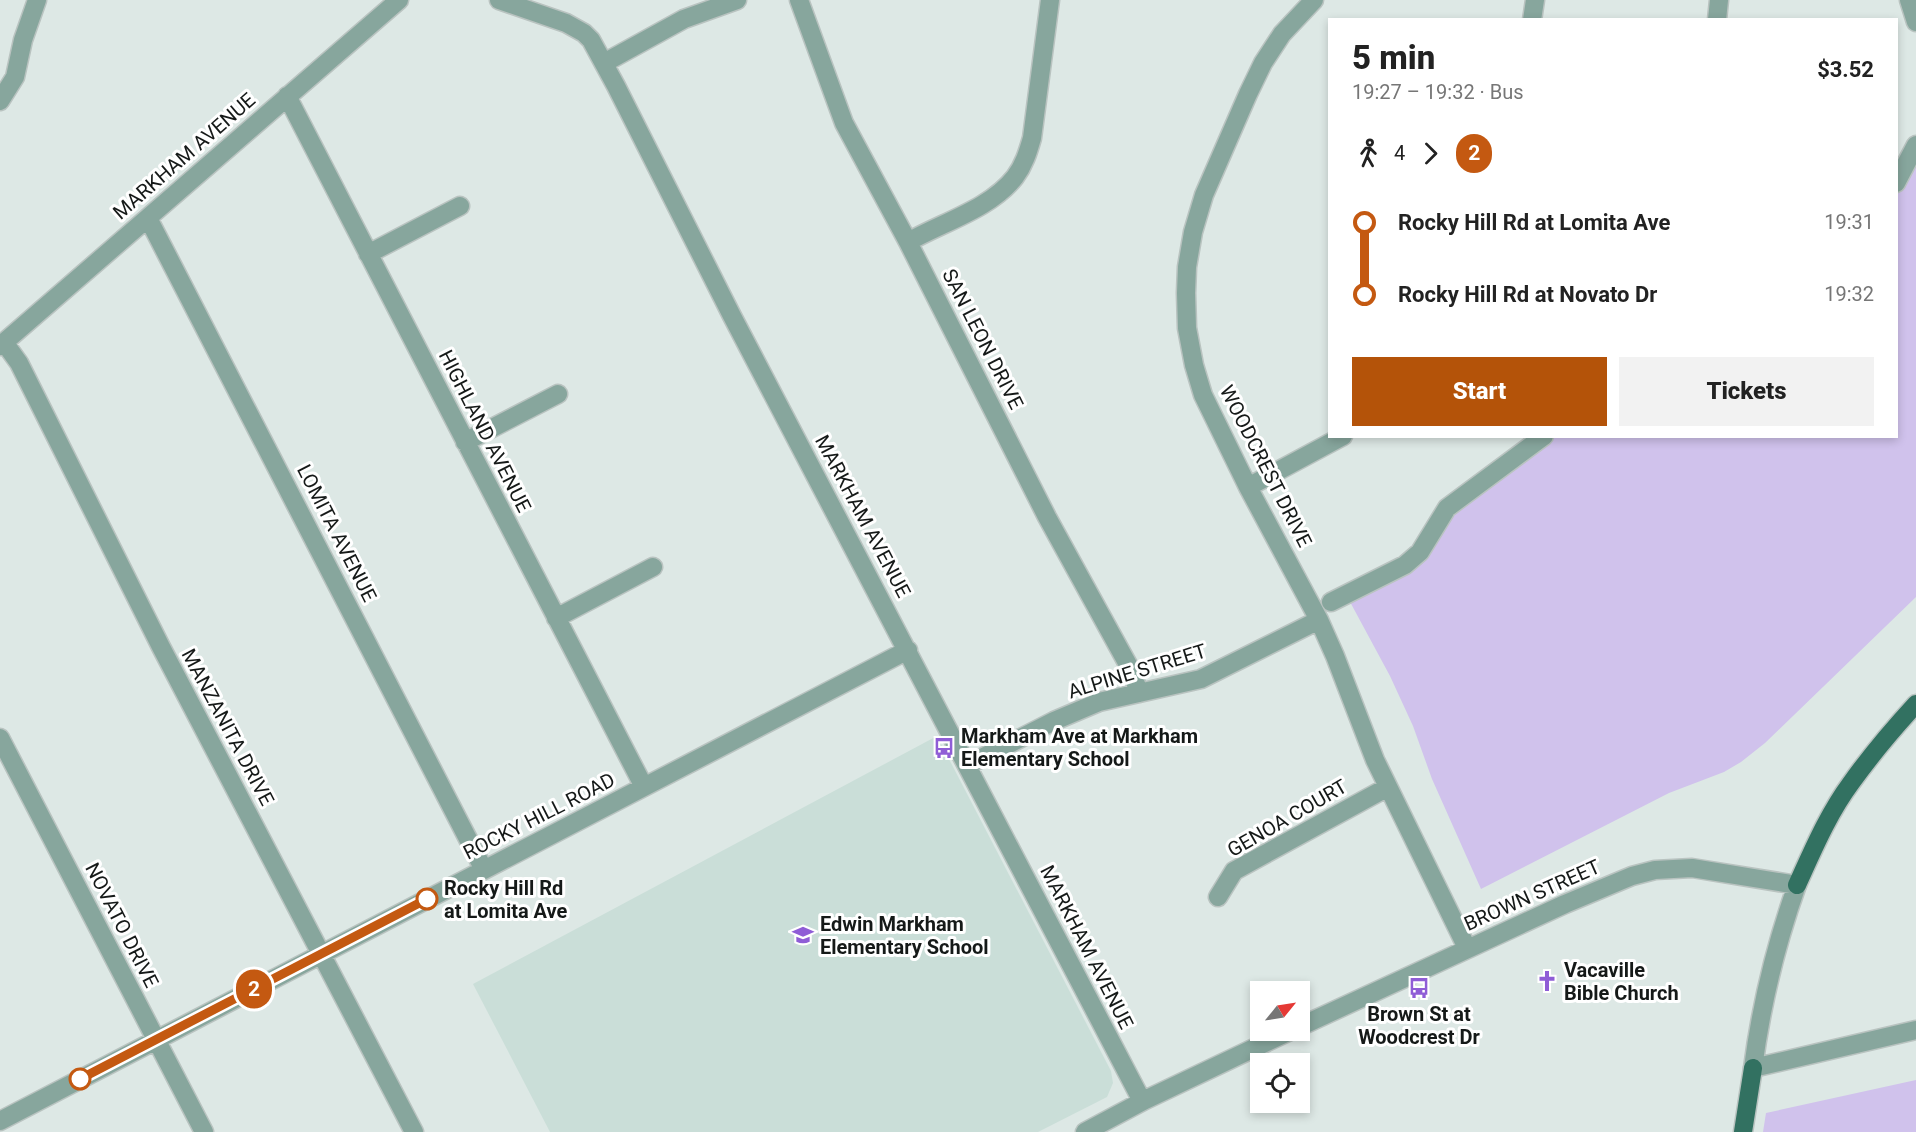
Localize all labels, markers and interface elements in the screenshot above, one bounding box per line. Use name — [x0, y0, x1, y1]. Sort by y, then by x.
text: 5 min — [1352, 38, 1435, 77]
text: $3.52 — [1817, 57, 1874, 82]
text: 19:27 – 19:32 · Bus — [1352, 80, 1524, 104]
street label: MARKHAM AVENUE — [108, 88, 260, 224]
icon: walk — [1352, 137, 1385, 170]
icon: forward — [1414, 137, 1447, 170]
text: 4 — [1394, 141, 1405, 165]
text: 2 — [1468, 141, 1480, 165]
text: Rocky Hill Rd at Lomita Ave — [1398, 210, 1670, 235]
text: 19:31 — [1824, 210, 1874, 234]
street label: SAN LEON DRIVE — [937, 265, 1029, 413]
text: Rocky Hill Rd at Novato Dr — [1398, 282, 1657, 307]
text: 19:32 — [1824, 282, 1874, 306]
street label: HIGHLAND AVENUE — [434, 346, 536, 516]
button: Start — [1352, 357, 1607, 426]
button: Tickets — [1619, 357, 1874, 426]
street label: WOODCREST DRIVE — [1215, 381, 1317, 551]
street label: MARKHAM AVENUE — [810, 431, 916, 601]
street label: LOMITA AVENUE — [292, 460, 382, 606]
street label: ALPINE STREET — [1065, 639, 1209, 703]
street label: MANZANITA DRIVE — [177, 645, 279, 809]
place label: Markham Ave at Markham Elementary School — [961, 724, 1198, 771]
bus stop icon: Markham Ave at Markham Elementary School — [932, 736, 956, 760]
street label: ROCKY HILL ROAD — [459, 767, 619, 865]
street label: GENOA COURT — [1223, 774, 1351, 862]
street label: BROWN STREET — [1460, 854, 1604, 936]
street label: NOVATO DRIVE — [80, 859, 164, 991]
street label: MARKHAM AVENUE — [1035, 861, 1139, 1033]
place label: Rocky Hill Rd at Lomita Ave — [444, 876, 568, 923]
marker: Rocky Hill Rd at Lomita Ave — [416, 888, 438, 910]
place label: Edwin Markham Elementary School — [820, 912, 989, 959]
school or university icon: Edwin Markham Elementary School — [791, 923, 815, 947]
place label: Vacaville Bible Church — [1564, 958, 1679, 1005]
church icon: Vacaville Bible Church — [1535, 969, 1559, 993]
line badge: 2 — [234, 970, 274, 1008]
bus stop icon: Brown St at Woodcrest Dr — [1407, 976, 1431, 1000]
text: 2 — [248, 977, 260, 1001]
north arrow — [1250, 981, 1310, 1041]
map controls — [1250, 981, 1310, 1113]
place label: Brown St at Woodcrest Dr — [1358, 1002, 1481, 1049]
button: locate — [1250, 1053, 1310, 1113]
unlabelled marker — [69, 1068, 91, 1090]

